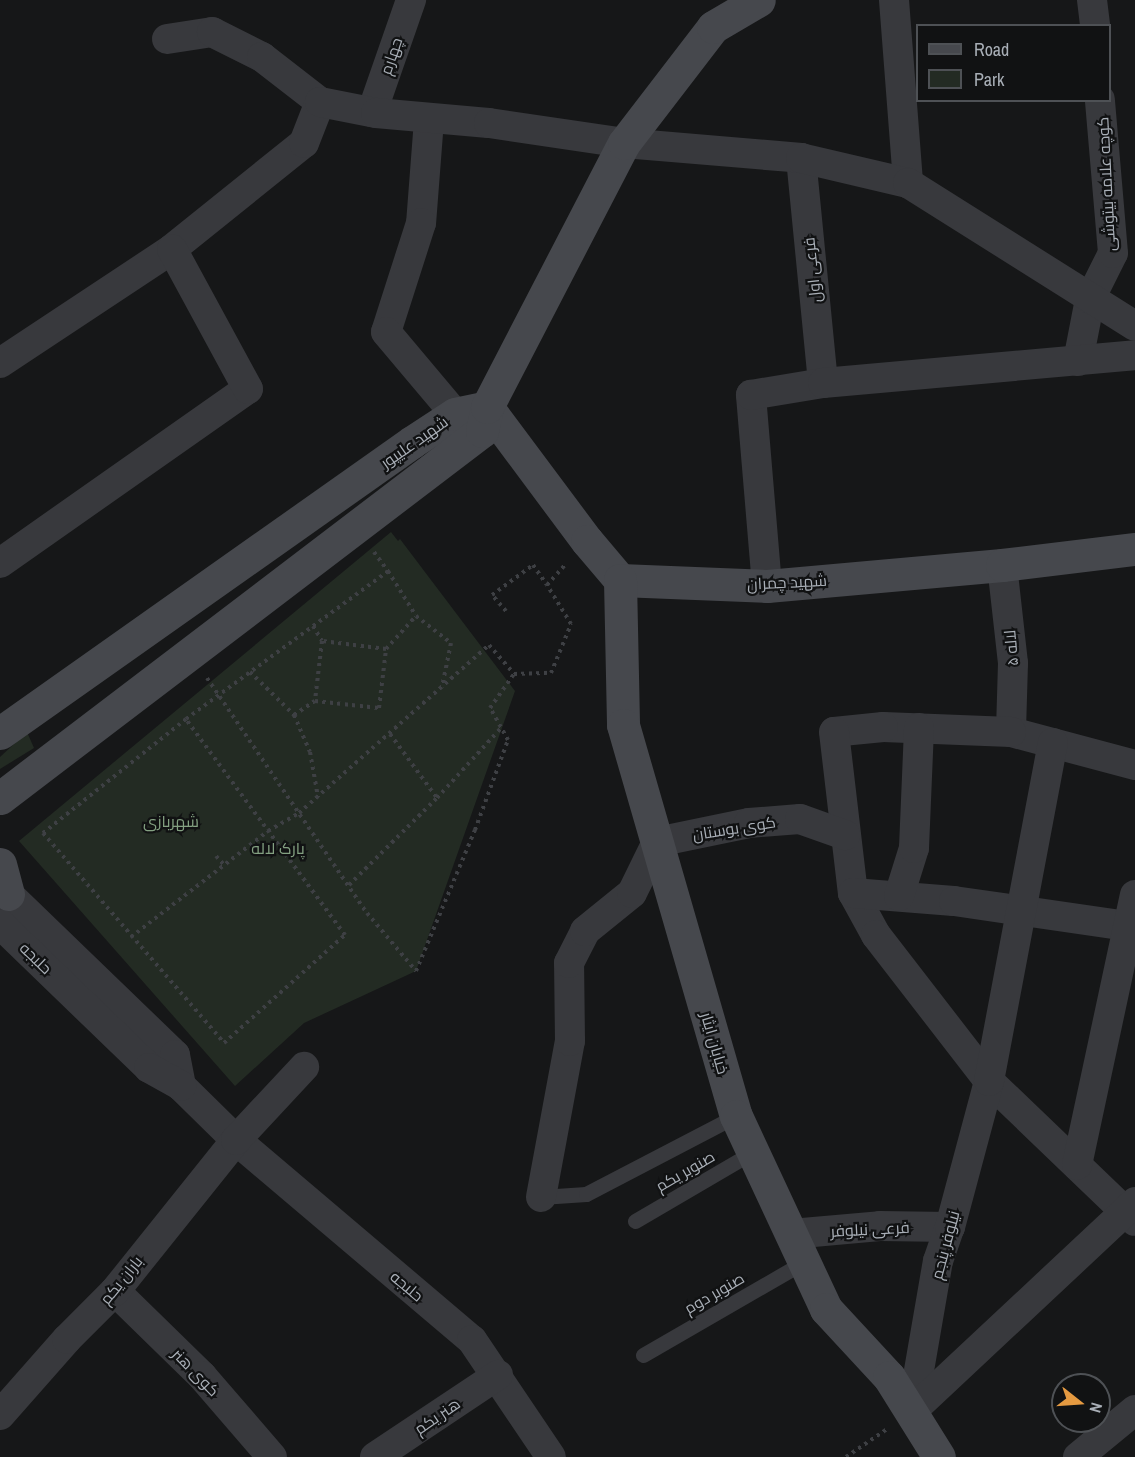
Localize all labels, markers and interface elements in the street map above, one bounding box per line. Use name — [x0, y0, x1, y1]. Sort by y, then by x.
legend — [916, 24, 1111, 102]
street label: چهارم — [376, 35, 406, 77]
text: Road — [974, 37, 1009, 62]
text: Park — [974, 67, 1004, 92]
street label: کوچه علامه بیتوشی — [1093, 116, 1119, 252]
street label: فرعی اول — [799, 236, 825, 304]
street label: شهید علیپور — [377, 412, 451, 472]
street label: شهید چمران — [746, 570, 828, 594]
street label: لاله ۵ — [1000, 629, 1022, 667]
park label: شهربازی — [143, 811, 199, 831]
street label: کوی بوستان — [691, 812, 777, 844]
park label: پارک لاله — [251, 838, 305, 858]
street label: حلبجه — [16, 938, 56, 978]
street label: خیابان ایثار — [697, 1010, 733, 1076]
street label: صنوبر یکم — [652, 1146, 718, 1196]
street label: نیلوفر پنجم — [927, 1208, 963, 1282]
street label: فرعی نیلوفر — [830, 1217, 910, 1241]
street label: باران یکم — [96, 1252, 146, 1308]
street label: حلبجه — [387, 1267, 427, 1305]
street label: صنوبر دوم — [681, 1268, 747, 1318]
street label: کوی هنر — [168, 1344, 224, 1400]
north arrow — [1051, 1373, 1111, 1433]
street label: هنر یکم — [410, 1394, 464, 1438]
text: N — [1084, 1400, 1108, 1415]

